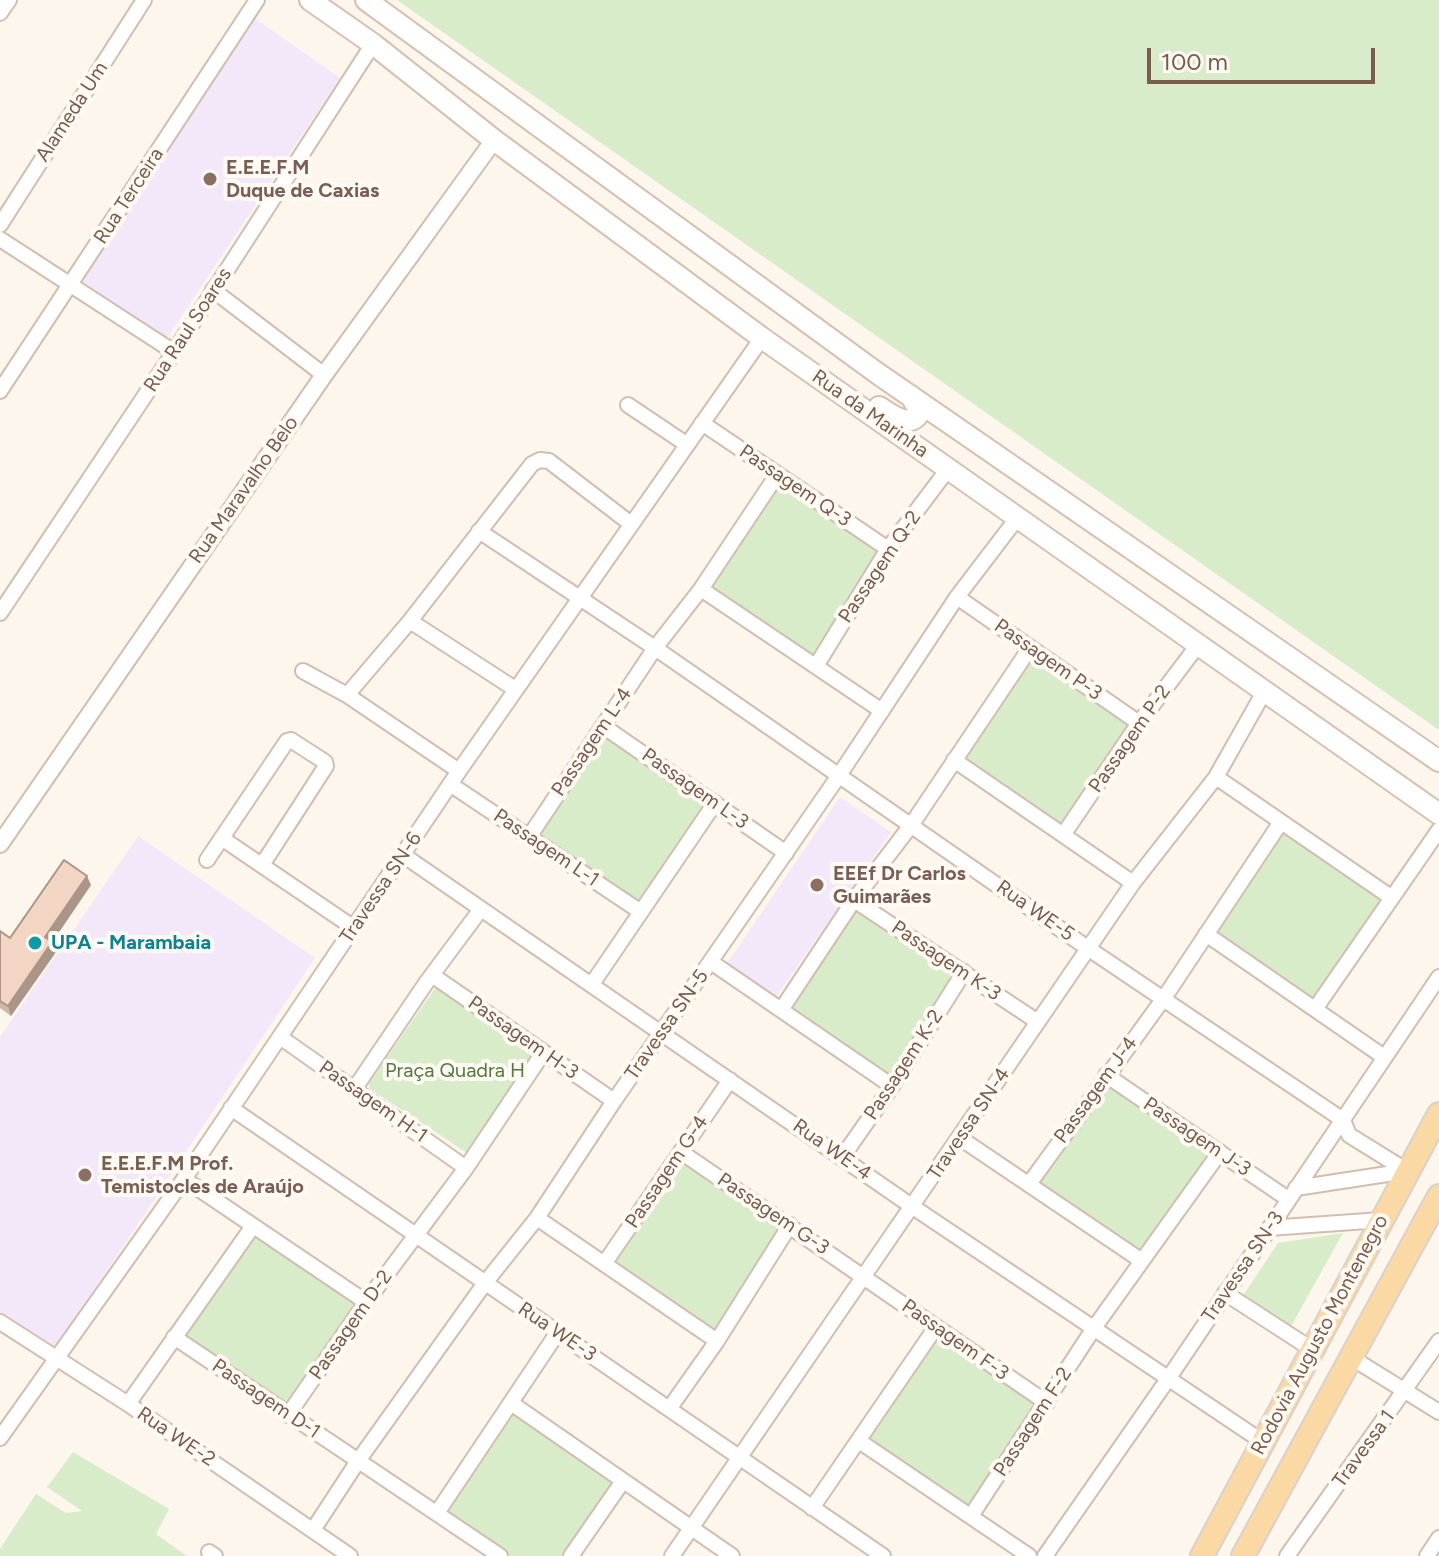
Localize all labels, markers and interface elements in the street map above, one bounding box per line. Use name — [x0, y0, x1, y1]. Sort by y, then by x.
scale bar — [1151, 32, 1379, 82]
text: 100 m — [1161, 47, 1228, 76]
street label: Alameda Um — [31, 58, 113, 166]
street label: Rua Terceira — [89, 143, 169, 249]
place label: E.E.E.F.M Duque de Caxias — [226, 156, 379, 203]
marker: E.E.E.F.M Duque de Caxias — [201, 170, 219, 188]
street label: Rua Raul Soares — [139, 263, 237, 397]
street label: Rua da Marinha — [807, 365, 933, 463]
street label: Rua Maravalho Belo — [184, 412, 304, 568]
street label: Passagem Q-3 — [734, 440, 856, 532]
street label: Passagem Q-2 — [834, 506, 926, 628]
street label: Passagem P-3 — [990, 614, 1106, 706]
street label: Passagem P-2 — [1084, 680, 1176, 798]
street label: Passagem L-4 — [547, 683, 637, 801]
street label: Passagem L-3 — [637, 743, 753, 835]
street label: Passagem L-1 — [489, 804, 603, 892]
street label: Travessa SN-6 — [335, 828, 427, 948]
place label: EEEf Dr Carlos Guimarães — [833, 862, 966, 909]
street label: Rua WE-5 — [991, 875, 1079, 947]
marker: EEEf Dr Carlos Guimarães — [808, 876, 826, 894]
street label: Passagem K-3 — [887, 916, 1005, 1006]
place label: UPA - Marambaia — [51, 931, 211, 955]
marker: UPA - Marambaia — [26, 934, 44, 952]
street label: Travessa SN-5 — [620, 965, 714, 1085]
street label: Passagem H-3 — [463, 991, 583, 1085]
street label: Passagem K-2 — [859, 1005, 949, 1125]
street label: Passagem J-4 — [1049, 1032, 1143, 1148]
street label: Passagem H-1 — [314, 1056, 432, 1148]
park label: Praça Quadra H — [385, 1059, 525, 1083]
street label: Travessa SN-4 — [923, 1063, 1015, 1185]
street label: Passagem J-3 — [1139, 1092, 1255, 1182]
street label: Passagem G-4 — [620, 1111, 714, 1233]
street label: Rua WE-4 — [788, 1114, 876, 1186]
place label: E.E.E.F.M Prof. Temistocles de Araújo — [101, 1152, 304, 1199]
marker: E.E.E.F.M Prof. Temistocles de Araújo — [76, 1166, 94, 1184]
street label: Passagem G-3 — [713, 1168, 833, 1260]
street label: Travessa SN-3 — [1197, 1207, 1289, 1327]
street label: Rodovia Augusto Montenegro — [1246, 1211, 1394, 1459]
street label: Passagem D-2 — [304, 1266, 398, 1384]
street label: Passagem F-3 — [897, 1294, 1013, 1386]
street label: Rua WE-3 — [513, 1297, 601, 1367]
street label: Passagem D-1 — [207, 1354, 325, 1444]
street label: Passagem F-2 — [989, 1363, 1077, 1481]
street label: Rua WE-2 — [132, 1402, 220, 1472]
street label: Travessa 1 — [1328, 1406, 1400, 1492]

